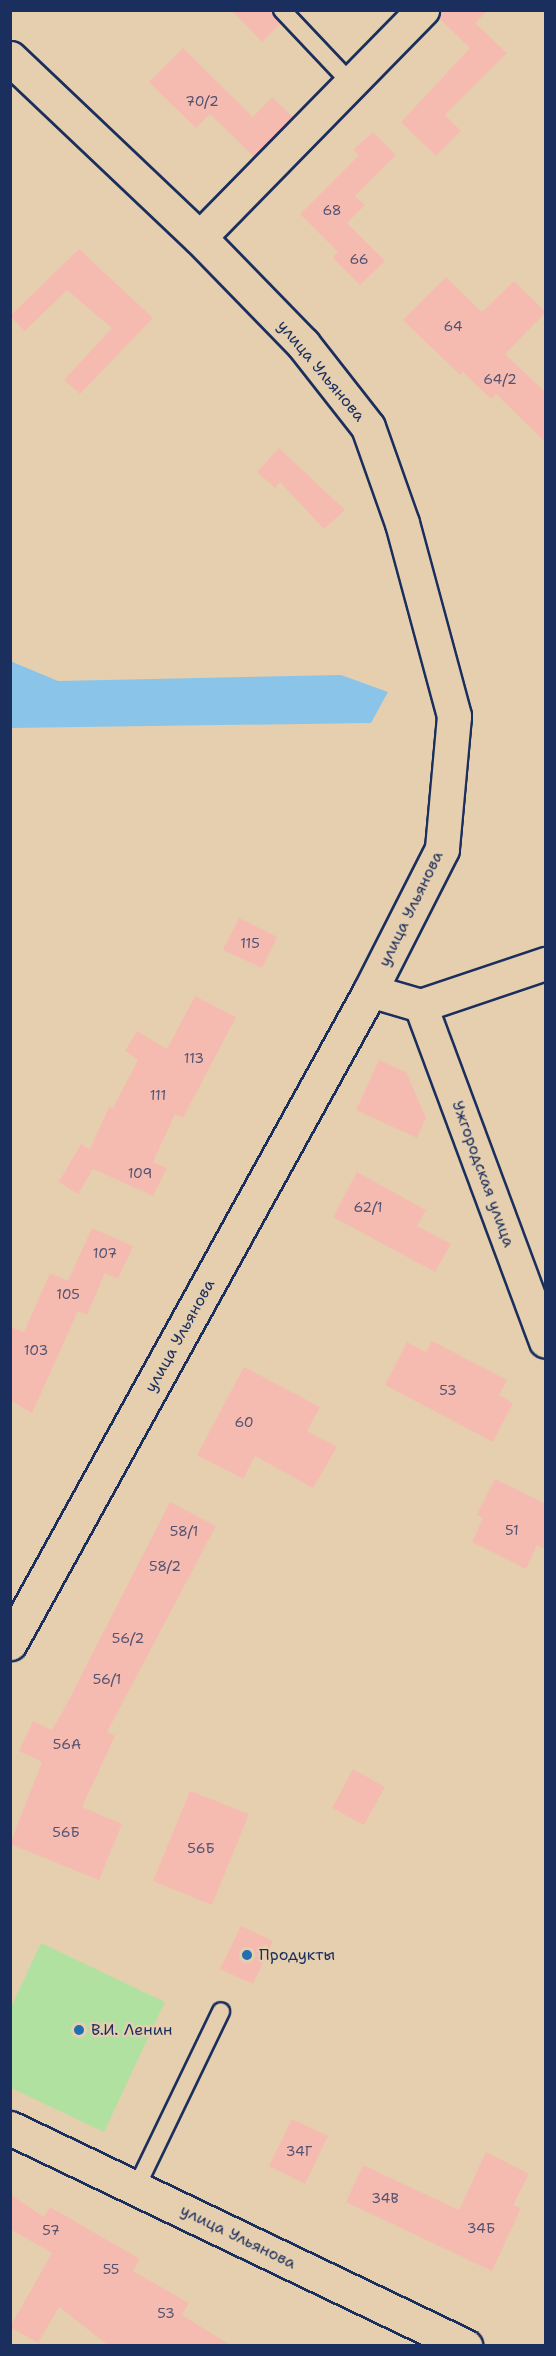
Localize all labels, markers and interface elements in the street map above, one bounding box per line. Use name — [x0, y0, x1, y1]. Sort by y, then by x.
house number: 70/2 — [185, 93, 219, 109]
house number: 68 — [322, 202, 342, 218]
house number: 66 — [349, 251, 369, 267]
street label: улица Ульянова — [273, 317, 369, 425]
house number: 64 — [443, 318, 463, 334]
house number: 64/2 — [483, 371, 517, 387]
street label: улица Ульянова — [375, 848, 447, 970]
house number: 115 — [240, 935, 260, 951]
house number: 113 — [184, 1050, 204, 1066]
house number: 111 — [150, 1087, 166, 1103]
street label: Ужгородская улица — [448, 1098, 518, 1250]
house number: 109 — [128, 1165, 152, 1181]
house number: 62/1 — [353, 1199, 383, 1215]
house number: 107 — [93, 1245, 117, 1261]
street label: улица Ульянова — [141, 1276, 219, 1396]
house number: 105 — [56, 1286, 80, 1302]
house number: 103 — [24, 1342, 48, 1358]
house number: 53 — [439, 1382, 457, 1398]
house number: 60 — [234, 1414, 254, 1430]
house number: 51 — [505, 1522, 519, 1538]
house number: 58/1 — [170, 1523, 198, 1539]
house number: 58/2 — [149, 1558, 181, 1574]
house number: 56/2 — [112, 1630, 144, 1646]
house number: 56/1 — [93, 1671, 121, 1687]
house number: 56А — [53, 1736, 81, 1752]
house number: 56Б — [52, 1824, 80, 1840]
house number: 56Б — [187, 1840, 215, 1856]
place label: Продукты — [259, 1945, 335, 1965]
marker: Продукты — [240, 1948, 254, 1962]
place label: В.И. Ленин — [91, 2020, 173, 2040]
marker: В.И. Ленин — [72, 2023, 86, 2037]
house number: 34Г — [286, 2143, 312, 2159]
house number: 34В — [371, 2190, 399, 2206]
street label: улица Ульянова — [177, 2201, 299, 2273]
house number: 34Б — [467, 2220, 495, 2236]
house number: 57 — [42, 2222, 60, 2238]
house number: 55 — [103, 2261, 119, 2277]
house number: 53 — [157, 2305, 175, 2321]

